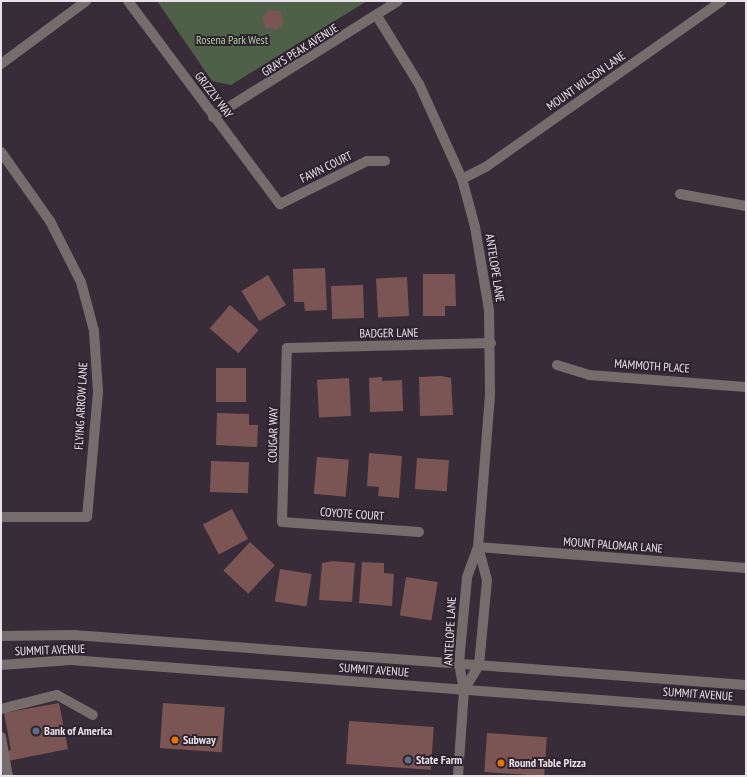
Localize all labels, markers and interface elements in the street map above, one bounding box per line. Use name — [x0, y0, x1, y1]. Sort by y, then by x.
street label: GRAYS PEAK AVENUE — [259, 21, 341, 79]
park label: Rosena Park West — [196, 33, 268, 47]
street label: MOUNT WILSON LANE — [543, 48, 629, 114]
street label: GRIZZLY WAY — [192, 69, 236, 121]
street label: FAWN COURT — [298, 148, 354, 186]
street label: ANTELOPE LANE — [482, 233, 508, 303]
street label: BADGER LANE — [359, 325, 419, 341]
street label: MAMMOTH PLACE — [614, 356, 690, 376]
street label: FLYING ARROW LANE — [72, 362, 90, 450]
street label: COUGAR WAY — [265, 407, 281, 463]
street label: COYOTE COURT — [319, 505, 385, 523]
street label: MOUNT PALOMAR LANE — [563, 534, 663, 556]
street label: ANTELOPE LANE — [441, 596, 459, 666]
street label: SUMMIT AVENUE — [14, 642, 86, 658]
street label: SUMMIT AVENUE — [338, 660, 410, 680]
street label: SUMMIT AVENUE — [662, 684, 734, 704]
place label: Bank of America — [44, 724, 113, 738]
marker: Bank of America — [31, 726, 41, 736]
place label: Subway — [183, 733, 216, 747]
marker: Subway — [170, 735, 180, 745]
place label: State Farm — [416, 753, 462, 767]
marker: State Farm — [403, 755, 413, 765]
place label: Round Table Pizza — [509, 756, 586, 770]
marker: Round Table Pizza — [496, 758, 506, 768]

